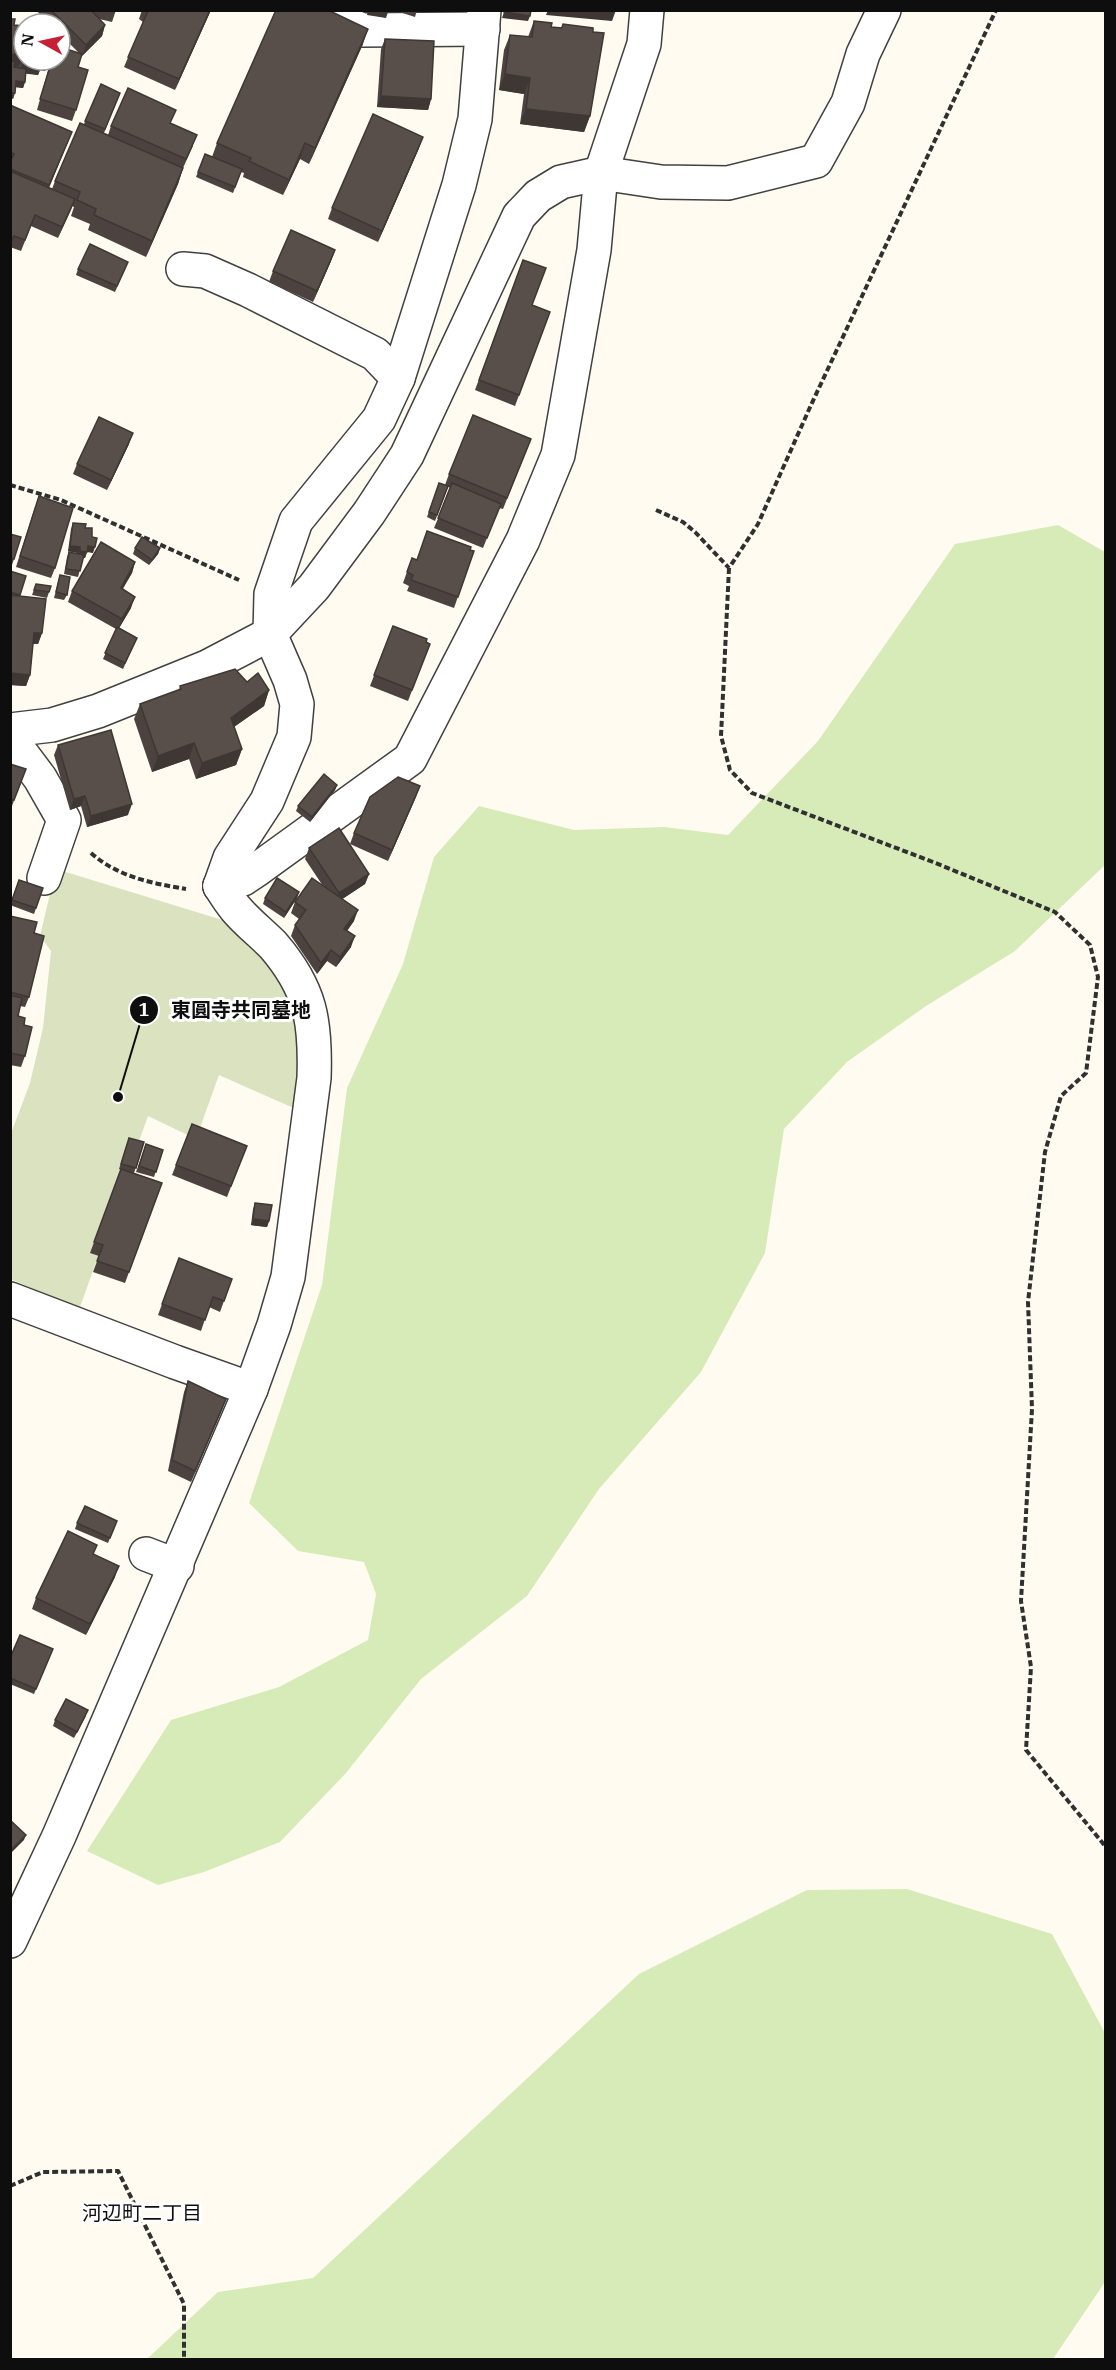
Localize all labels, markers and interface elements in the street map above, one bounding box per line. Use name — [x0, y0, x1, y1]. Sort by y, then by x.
north arrow — [12, 12, 72, 72]
text: N — [16, 32, 38, 48]
callout: 東圓寺共同墓地 — [129, 991, 323, 1029]
text: 東圓寺共同墓地 — [171, 996, 311, 1023]
text: 1 — [139, 998, 150, 1021]
district label: 河辺町二丁目 — [82, 2199, 202, 2226]

